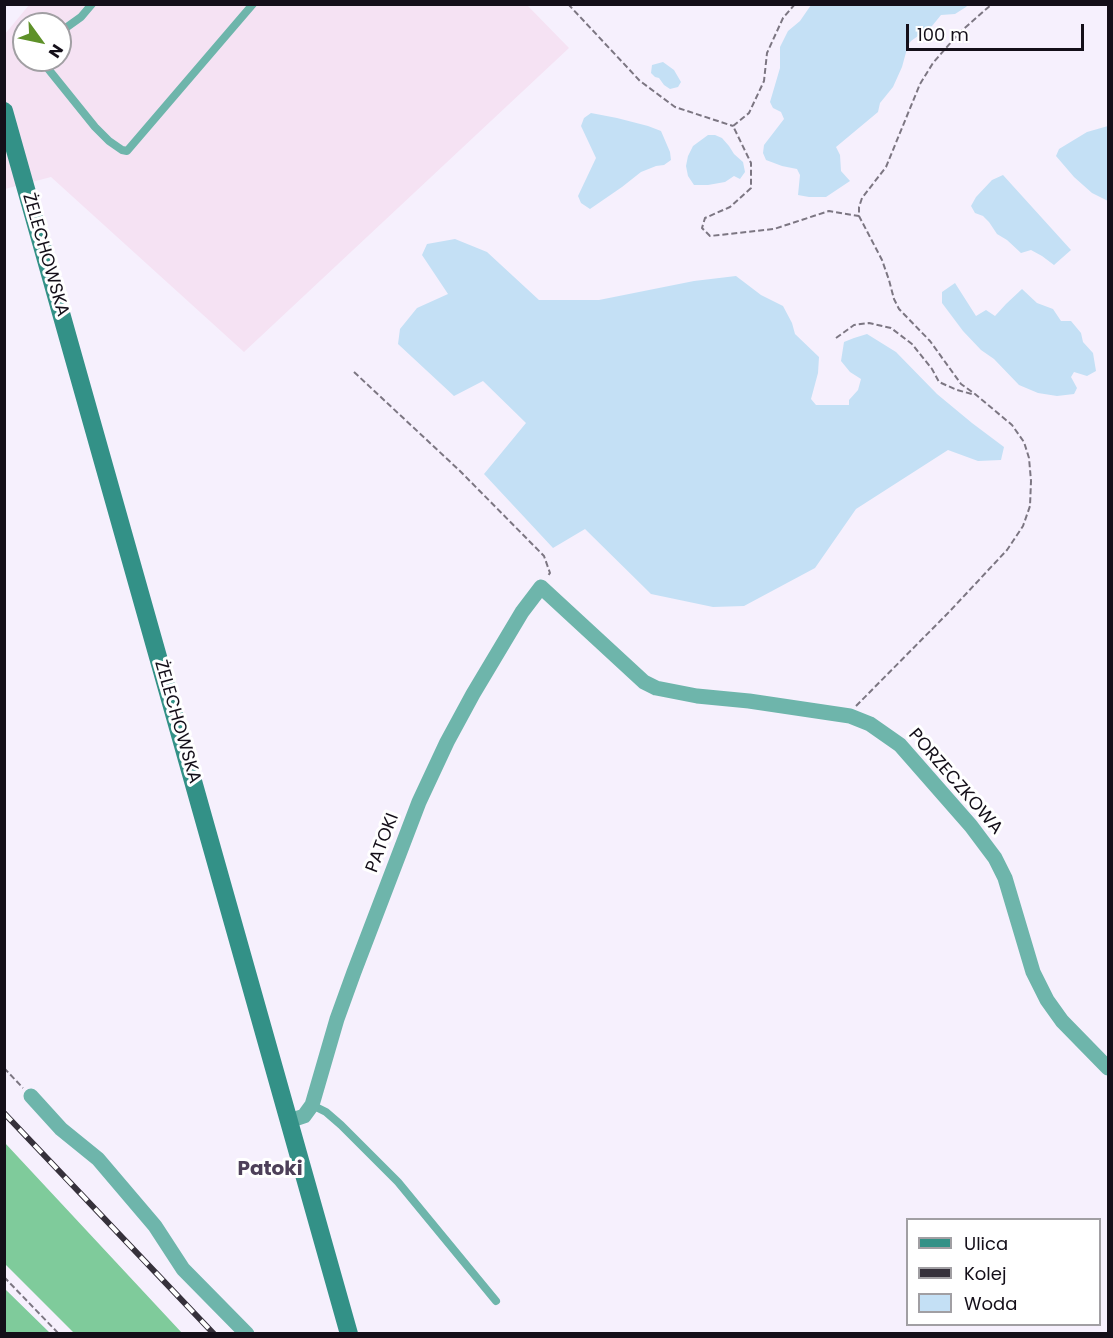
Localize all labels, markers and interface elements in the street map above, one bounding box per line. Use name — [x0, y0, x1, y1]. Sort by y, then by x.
north arrow — [12, 12, 72, 72]
scale bar — [909, 12, 1088, 50]
text: 100 m — [917, 22, 969, 47]
text: N — [43, 40, 69, 62]
street label: ŻELECHOWSKA — [17, 191, 73, 319]
street label: ŻELECHOWSKA — [149, 658, 205, 786]
street label: PORZECZKOWA — [903, 725, 1007, 839]
street label: PATOKI — [362, 810, 404, 876]
district label: Patoki — [237, 1158, 303, 1182]
legend — [906, 1218, 1101, 1326]
text: Ulica — [964, 1231, 1008, 1256]
text: Kolej — [964, 1261, 1006, 1286]
text: Woda — [964, 1291, 1017, 1316]

